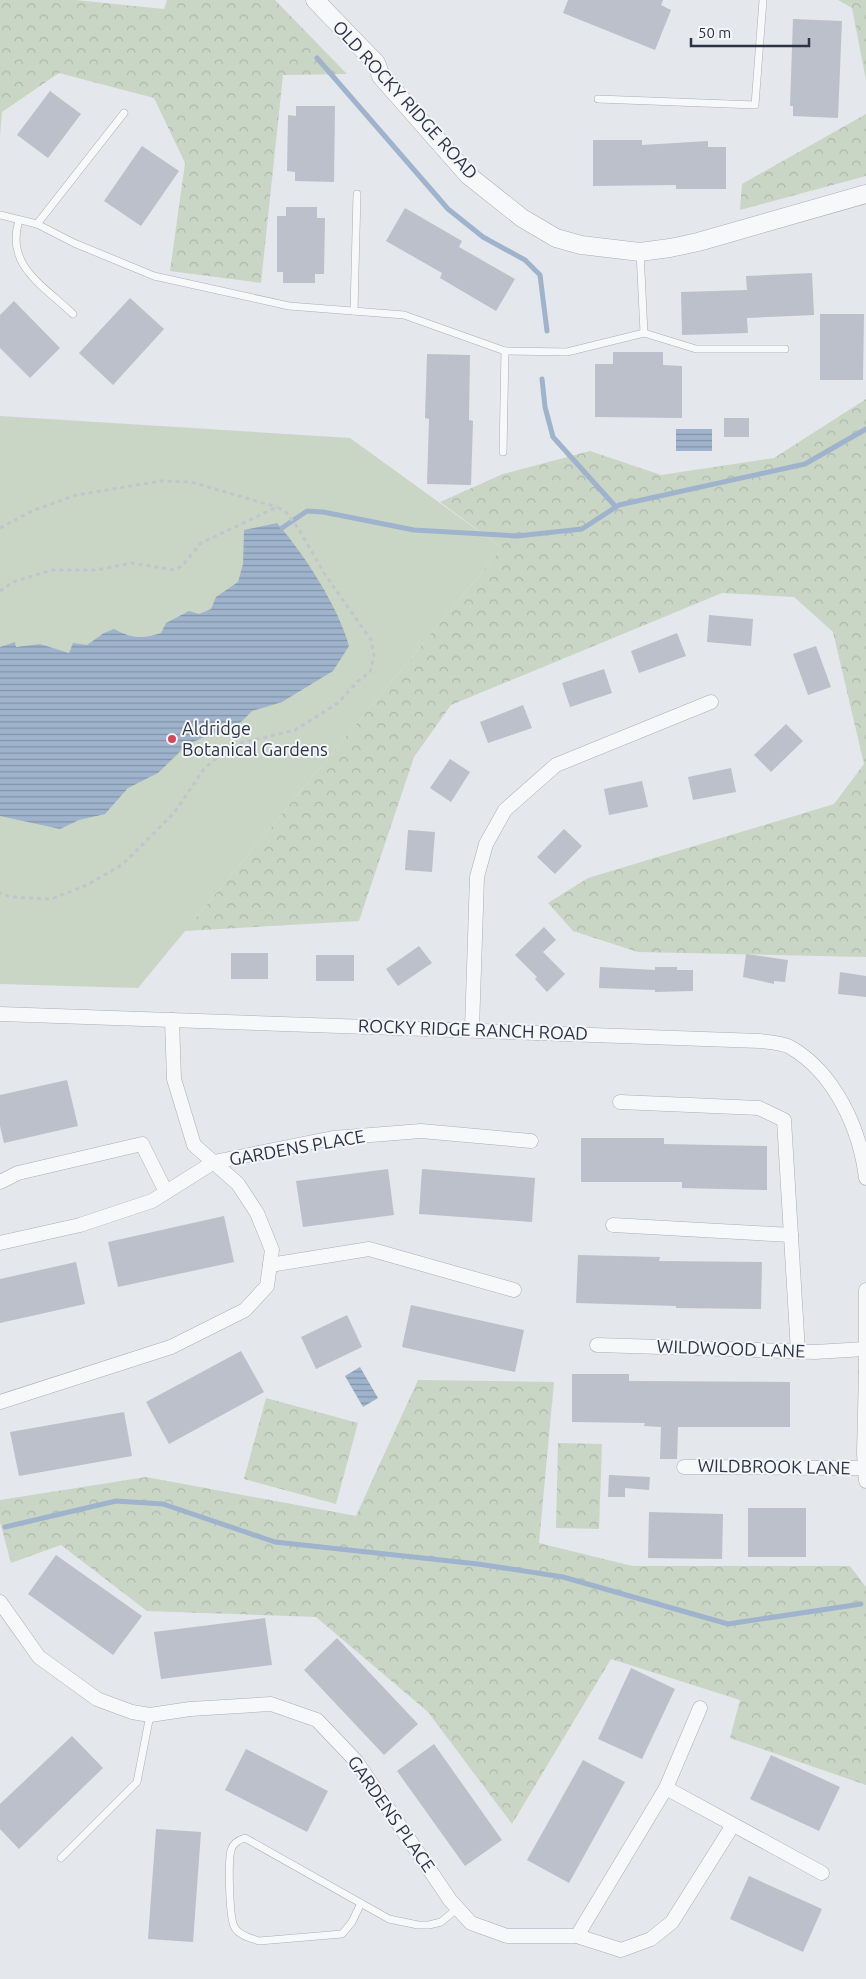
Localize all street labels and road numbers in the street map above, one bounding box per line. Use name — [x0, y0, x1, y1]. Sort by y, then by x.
street label: OLD ROCKY RIDGE ROAD — [329, 16, 482, 183]
street label: ROCKY RIDGE RANCH ROAD — [358, 1015, 588, 1043]
street label: GARDENS PLACE — [228, 1125, 366, 1169]
street label: WILDWOOD LANE — [656, 1335, 806, 1361]
street label: WILDBROOK LANE — [697, 1455, 851, 1477]
street label: GARDENS PLACE — [344, 1752, 439, 1875]

